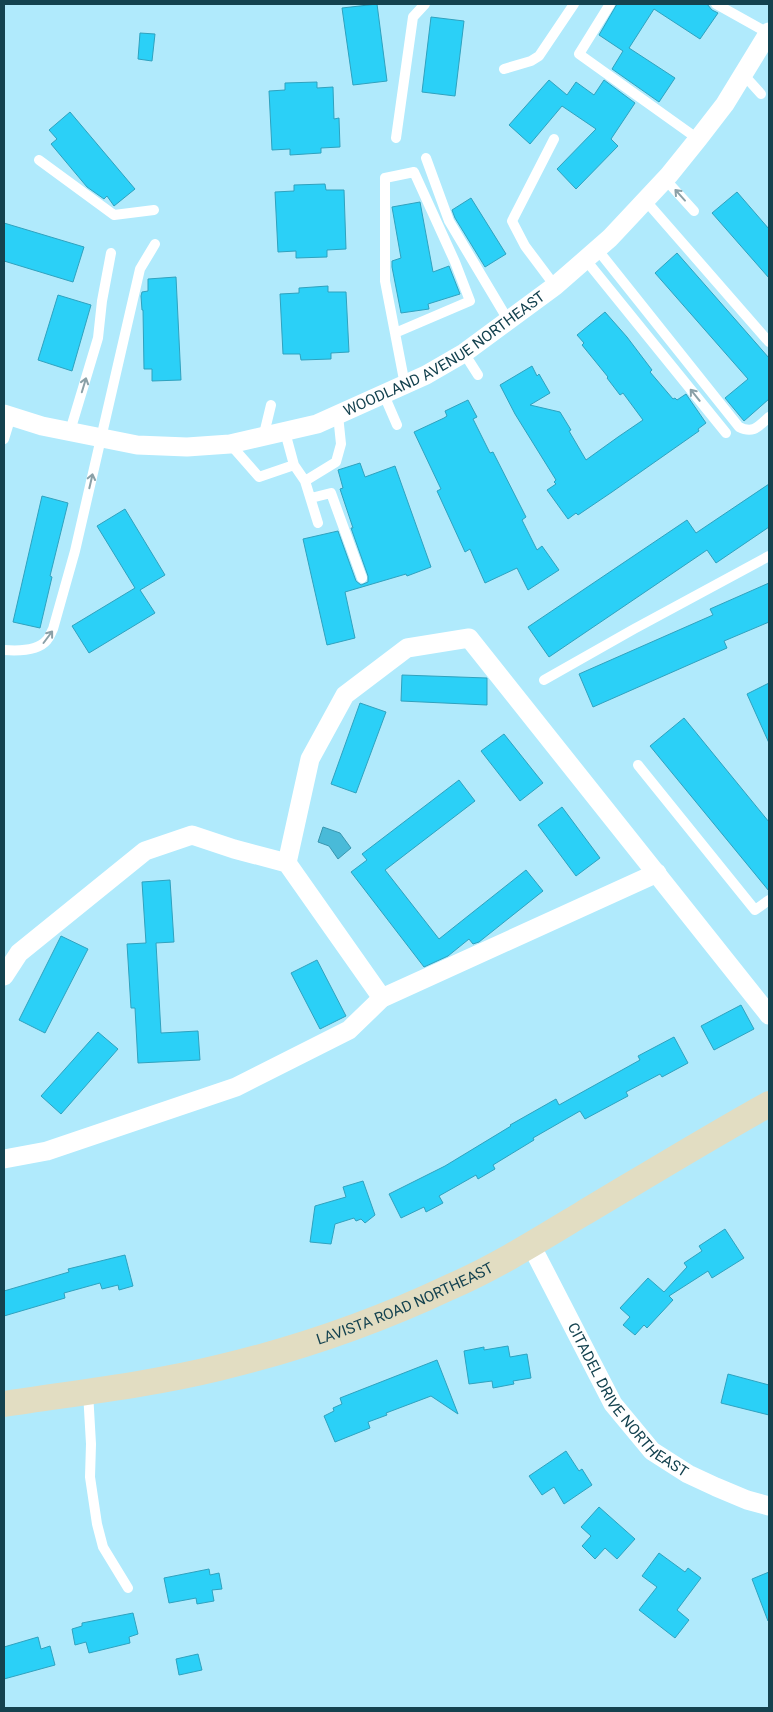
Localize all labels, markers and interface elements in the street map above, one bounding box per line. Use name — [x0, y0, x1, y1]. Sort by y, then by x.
one-way arrow — [674, 189, 686, 202]
street label: WOODLAND AVENUE NORTHEAST — [341, 287, 548, 420]
one-way arrow — [80, 378, 89, 393]
one-way arrow — [690, 389, 701, 402]
one-way arrow — [87, 473, 96, 489]
one-way arrow — [42, 630, 53, 643]
street label: LAVISTA ROAD NORTHEAST — [314, 1259, 496, 1349]
street label: CITADEL DRIVE NORTHEAST — [564, 1320, 692, 1481]

